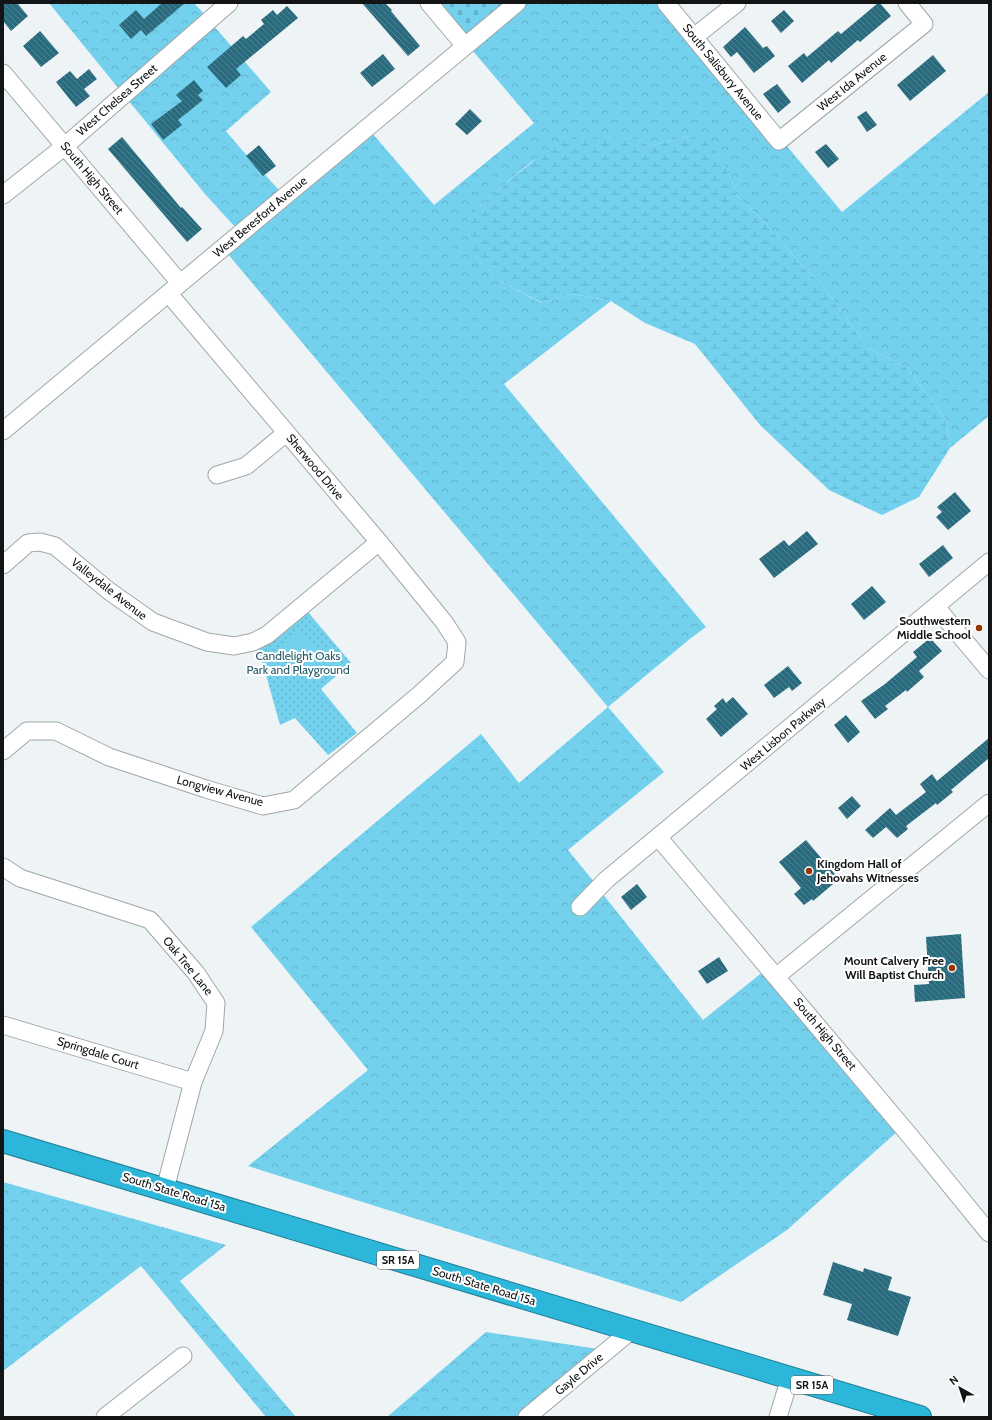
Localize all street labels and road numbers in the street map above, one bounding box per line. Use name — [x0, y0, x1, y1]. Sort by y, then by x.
street label: South Salisbury Avenue — [680, 20, 767, 123]
street label: West Ida Avenue — [814, 49, 889, 114]
street label: West Chelsea Street — [73, 60, 160, 139]
street label: South High Street — [58, 138, 127, 217]
street label: West Beresford Avenue — [210, 173, 310, 260]
street label: Sherwood Drive — [283, 431, 347, 503]
street label: Valleydale Avenue — [68, 554, 150, 623]
street label: West Lisbon Parkway — [737, 694, 828, 774]
street label: Longview Avenue — [175, 772, 265, 809]
street label: Oak Tree Lane — [160, 933, 217, 998]
street label: South High Street — [791, 994, 860, 1073]
street label: Springdale Court — [55, 1033, 141, 1072]
street label: South State Road 15a — [121, 1169, 228, 1214]
road number: SR 15A — [377, 1251, 419, 1269]
street label: South State Road 15a — [431, 1263, 538, 1308]
street label: Gayle Drive — [552, 1349, 606, 1398]
road number: SR 15A — [791, 1376, 833, 1394]

